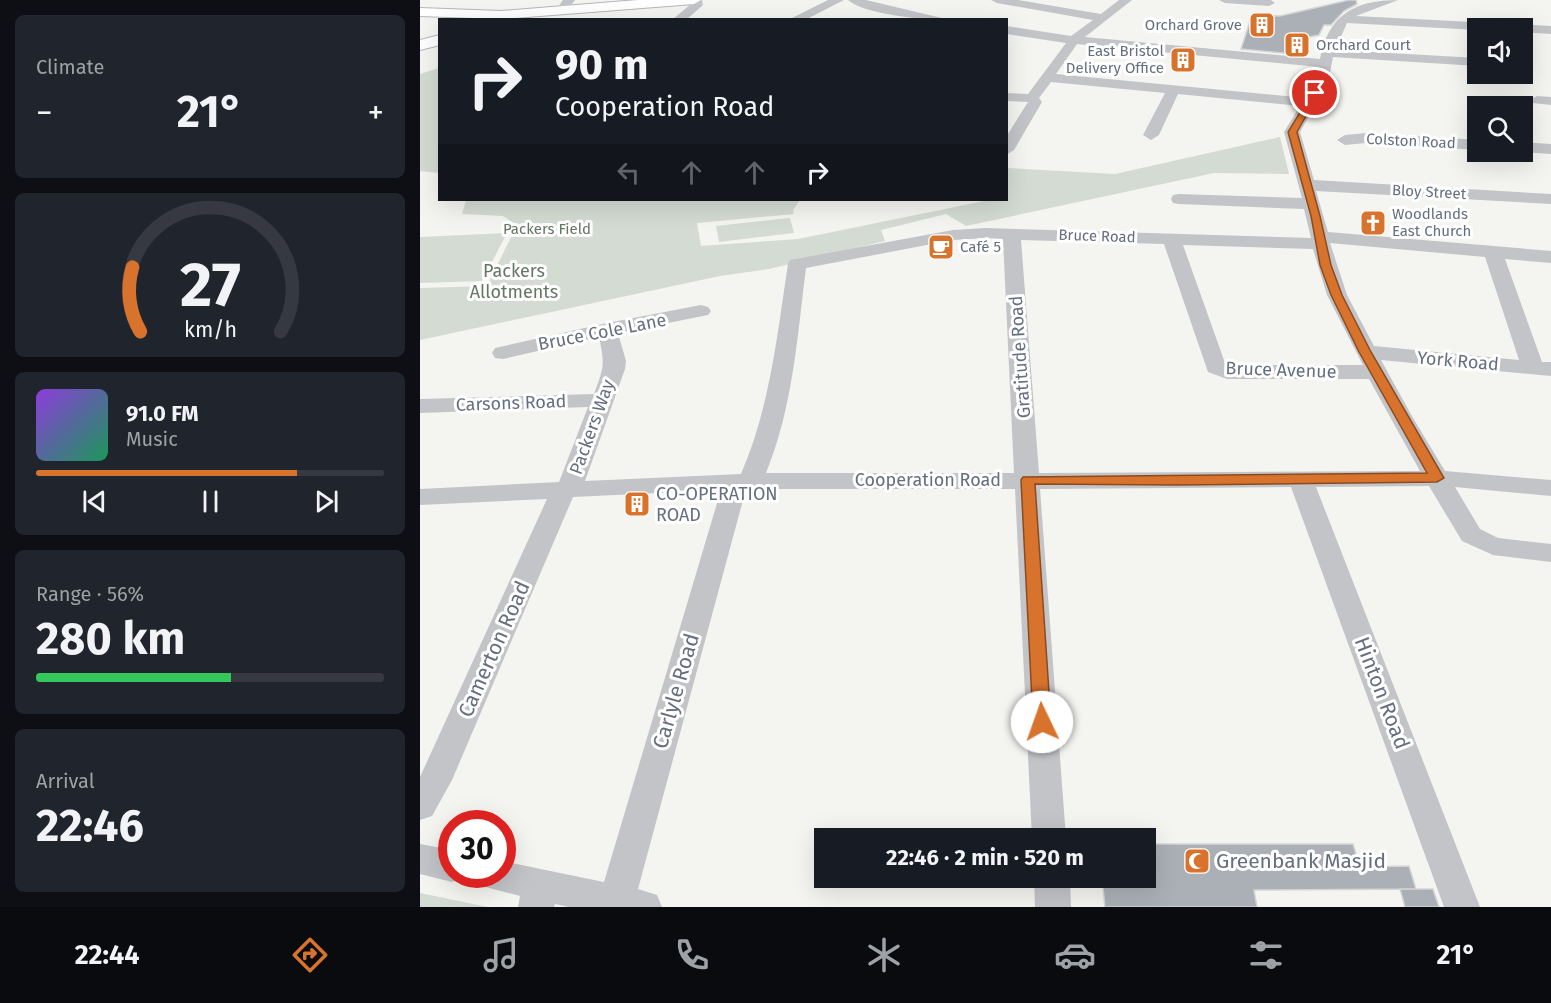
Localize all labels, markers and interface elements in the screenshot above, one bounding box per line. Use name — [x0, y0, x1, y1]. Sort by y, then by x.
building icon: Orchard Grove — [1247, 10, 1277, 40]
place label: Orchard Grove — [1145, 16, 1242, 34]
map controls — [1467, 18, 1533, 162]
button: sound — [1467, 18, 1533, 84]
building icon: Orchard Court — [1282, 30, 1312, 60]
place label: Orchard Court — [1316, 36, 1412, 54]
text: 90 m — [555, 40, 649, 90]
icon: right — [456, 42, 534, 120]
place label: East Bristol Delivery Office — [1066, 42, 1165, 77]
building icon: East Bristol Delivery Office — [1168, 45, 1198, 75]
text: Climate — [36, 55, 104, 79]
pin — [1289, 67, 1340, 118]
icon: arrive — [1298, 76, 1331, 109]
text: 21° — [177, 85, 243, 139]
text: Cooperation Road — [555, 91, 774, 123]
text: − — [36, 93, 53, 133]
text: + — [368, 93, 384, 133]
button: search — [1467, 96, 1533, 162]
street label: Colston Road — [1366, 130, 1456, 152]
icon: left — [612, 156, 645, 189]
icon: ahead — [675, 156, 708, 189]
icon: ahead — [738, 156, 771, 189]
icon: right — [801, 156, 834, 189]
street label: Bloy Street — [1391, 181, 1467, 203]
place label: Woodlands East Church — [1392, 205, 1471, 240]
church icon: Woodlands East Church — [1358, 208, 1388, 238]
park label: Packers Field — [503, 220, 591, 238]
street label: Bruce Road — [1058, 226, 1136, 246]
cafe icon: Café 5 — [926, 232, 956, 262]
place label: Café 5 — [960, 238, 1001, 256]
text: 27 — [180, 248, 240, 323]
park label: Packers Allotments — [470, 260, 558, 303]
street label: Gratitude Road — [1005, 295, 1035, 419]
street label: Bruce Cole Lane — [536, 309, 668, 355]
text: km/h — [183, 318, 237, 344]
street label: York Road — [1416, 346, 1500, 376]
street label: Bruce Avenue — [1225, 357, 1337, 383]
street label: Packers Way — [565, 376, 619, 477]
street label: Carsons Road — [455, 390, 567, 416]
text: 91.0 FM — [126, 400, 199, 427]
text: Music — [126, 427, 178, 451]
street label: Cooperation Road — [855, 469, 1001, 491]
place label: CO-OPERATION ROAD — [656, 483, 778, 526]
icon: previous — [78, 485, 111, 518]
icon: pause — [194, 485, 227, 518]
icon: next — [310, 485, 343, 518]
building icon: CO-OPERATION ROAD — [622, 489, 652, 519]
street label: Camerton Road — [452, 577, 536, 721]
text: Range · 56% — [36, 582, 144, 606]
text: 280 km — [36, 612, 185, 666]
street label: Carlyle Road — [647, 630, 705, 752]
street label: Hinton Road — [1349, 633, 1415, 753]
position arrow — [1010, 690, 1074, 754]
text: Arrival — [36, 769, 95, 793]
text: 22:46 — [36, 799, 144, 853]
speed limit sign: 30 — [438, 810, 516, 888]
text: 22:46 · 2 min · 520 m — [886, 844, 1084, 871]
mosque icon: Greenbank Masjid — [1182, 846, 1212, 876]
place label: Greenbank Masjid — [1216, 848, 1386, 874]
icon: directions — [289, 934, 331, 976]
icon: music — [480, 934, 522, 976]
icon: phone — [671, 934, 713, 976]
icon: climate — [863, 934, 905, 976]
icon: car — [1054, 934, 1096, 976]
icon: filters — [1245, 934, 1287, 976]
text: 22:44 — [75, 939, 139, 971]
text: 21° — [1436, 939, 1476, 971]

